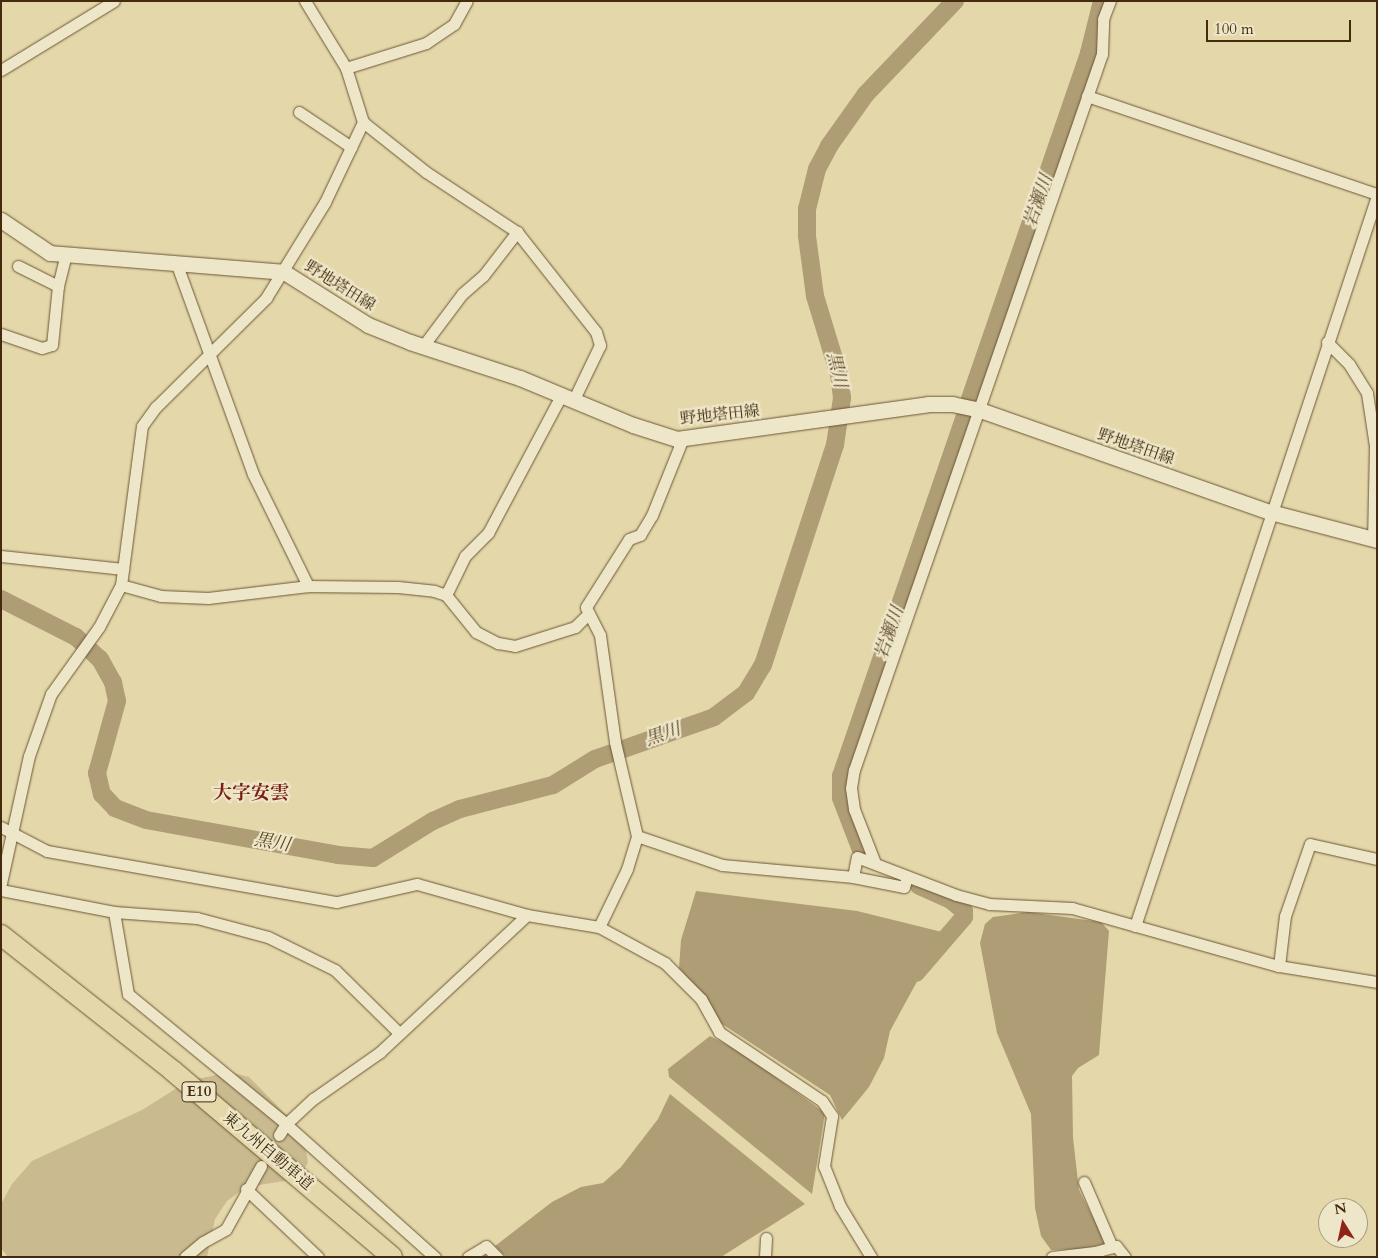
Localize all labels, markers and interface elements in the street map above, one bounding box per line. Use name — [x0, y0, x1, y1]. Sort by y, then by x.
scale bar — [1208, 10, 1353, 42]
text: 100 m — [1214, 19, 1254, 39]
water label: 岩瀬川 — [1020, 172, 1058, 230]
street label: 野地塔田線 — [301, 257, 379, 315]
water label: 黒川 — [821, 350, 851, 390]
street label: 野地塔田線 — [679, 401, 761, 429]
street label: 野地塔田線 — [1095, 425, 1177, 469]
water label: 岩瀬川 — [871, 604, 909, 662]
water label: 黒川 — [642, 719, 684, 751]
district label: 大字安雲 — [213, 783, 289, 805]
water label: 黒川 — [252, 829, 292, 857]
road number: E10 — [182, 1080, 216, 1104]
street label: 東九州自動車道 — [219, 1108, 317, 1194]
north arrow — [1318, 1198, 1368, 1248]
text: N — [1333, 1198, 1348, 1219]

